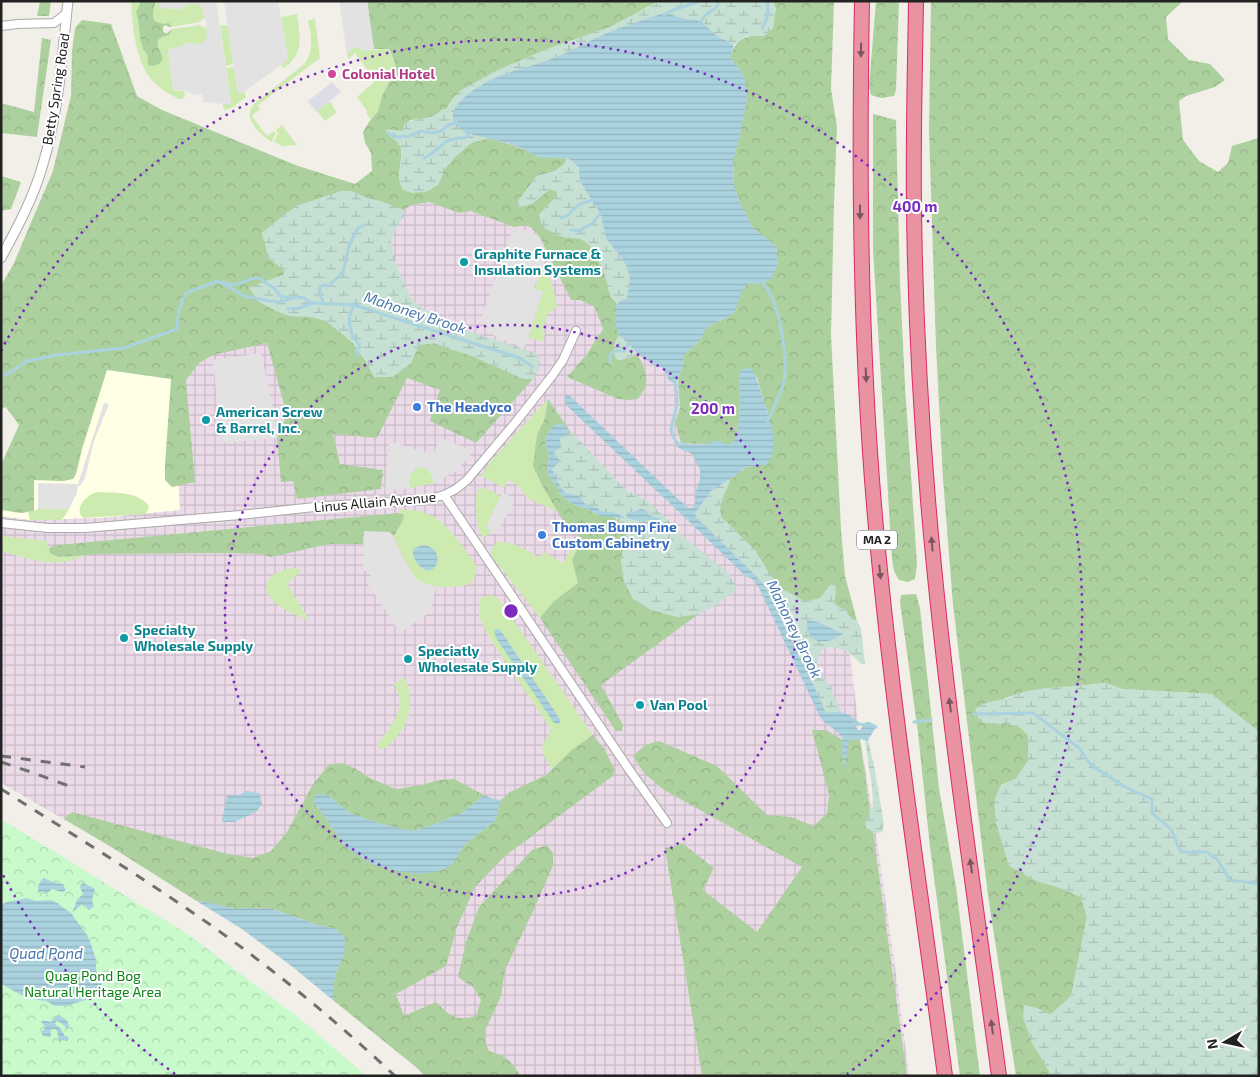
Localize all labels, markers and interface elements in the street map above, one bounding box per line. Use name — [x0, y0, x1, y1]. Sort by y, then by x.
street label: Betty Spring Road — [38, 32, 73, 146]
one-way arrow — [857, 42, 865, 58]
place label: Colonial Hotel — [342, 65, 435, 82]
marker: Colonial Hotel — [326, 68, 338, 80]
text: 400 m — [893, 197, 937, 215]
one-way arrow — [856, 205, 864, 221]
place label: Graphite Furnace & Insulation Systems — [474, 245, 602, 278]
marker: Graphite Furnace & Insulation Systems — [458, 256, 470, 268]
water label: Mahoney Brook — [361, 287, 469, 338]
one-way arrow — [862, 367, 870, 383]
place label: The Headyco — [427, 398, 512, 415]
text: 200 m — [691, 399, 735, 417]
marker: The Headyco — [411, 401, 423, 413]
place label: American Screw & Barrel, Inc. — [216, 403, 323, 436]
marker: American Screw & Barrel, Inc. — [200, 414, 212, 426]
street label: Linus Allain Avenue — [313, 488, 437, 515]
place label: Thomas Bump Fine Custom Cabinetry — [552, 518, 677, 551]
marker: Thomas Bump Fine Custom Cabinetry — [536, 529, 548, 541]
road number: MA 2 — [857, 530, 897, 550]
one-way arrow — [928, 535, 936, 551]
one-way arrow — [876, 564, 884, 580]
water label: Mahoney Brook — [762, 577, 826, 681]
centre of rings — [502, 602, 520, 620]
place label: Specialty Wholesale Supply — [134, 621, 253, 654]
marker: Specialty Wholesale Supply — [118, 632, 130, 644]
place label: Speciatly Wholesale Supply — [418, 642, 537, 675]
marker: Speciatly Wholesale Supply — [402, 653, 414, 665]
place label: Van Pool — [650, 696, 708, 713]
one-way arrow — [946, 697, 954, 713]
marker: Van Pool — [634, 699, 646, 711]
one-way arrow — [967, 858, 975, 874]
water label: Quad Pond — [9, 944, 83, 963]
park label: Quag Pond Bog Natural Heritage Area — [24, 967, 162, 1000]
north arrow — [1200, 1017, 1250, 1067]
one-way arrow — [988, 1019, 996, 1035]
text: N — [1202, 1038, 1221, 1050]

